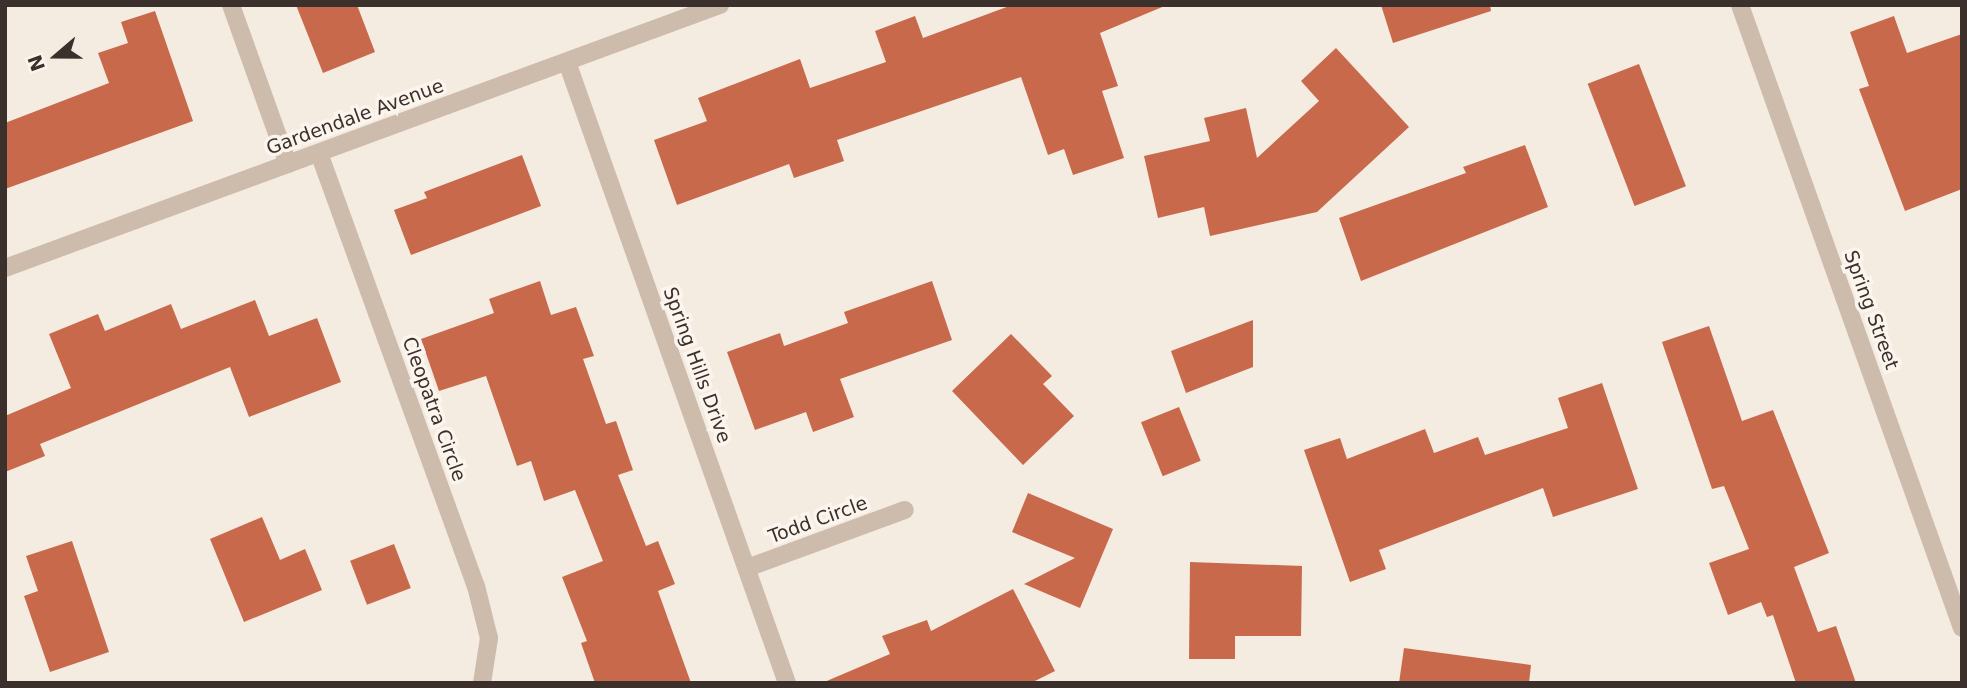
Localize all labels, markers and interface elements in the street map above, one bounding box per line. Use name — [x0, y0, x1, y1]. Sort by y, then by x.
north arrow — [21, 21, 91, 91]
text: N — [23, 52, 49, 74]
street label: Gardendale Avenue — [263, 74, 447, 160]
street label: Spring Street — [1839, 247, 1903, 373]
street label: Spring Hills Drive — [658, 284, 736, 446]
street label: Cleopatra Circle — [397, 334, 471, 484]
street label: Todd Circle — [765, 492, 871, 548]

